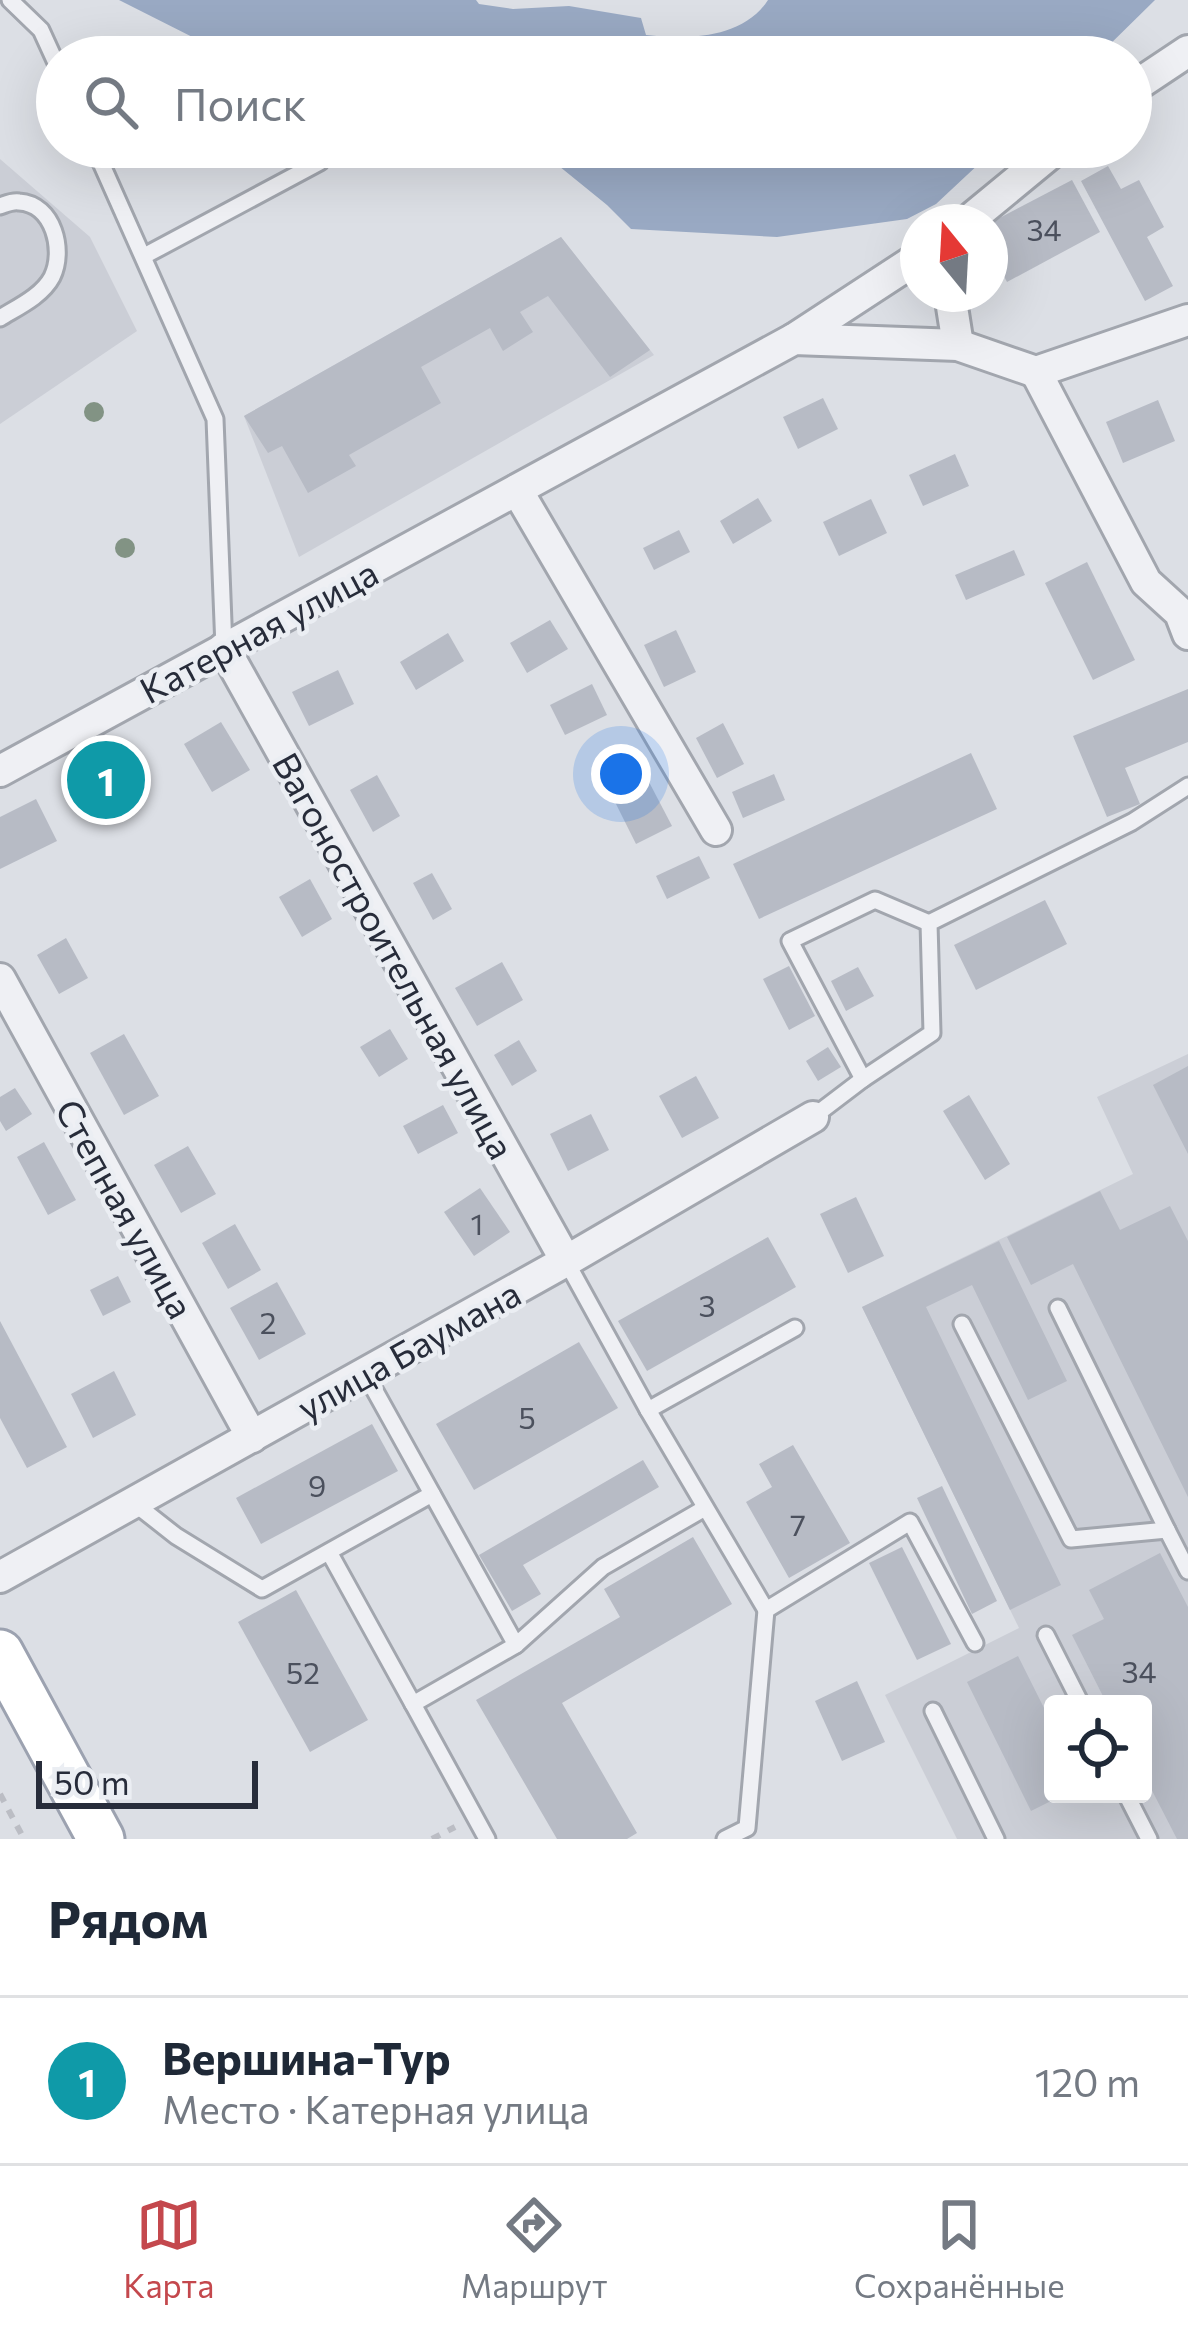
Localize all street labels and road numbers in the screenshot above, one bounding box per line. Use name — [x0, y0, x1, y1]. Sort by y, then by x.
street label: Катерная улица — [132, 549, 384, 711]
street label: Вагоностроительная улица — [265, 744, 525, 1166]
street label: Степная улица — [48, 1091, 204, 1325]
street label: улица Баумана — [289, 1270, 527, 1428]

